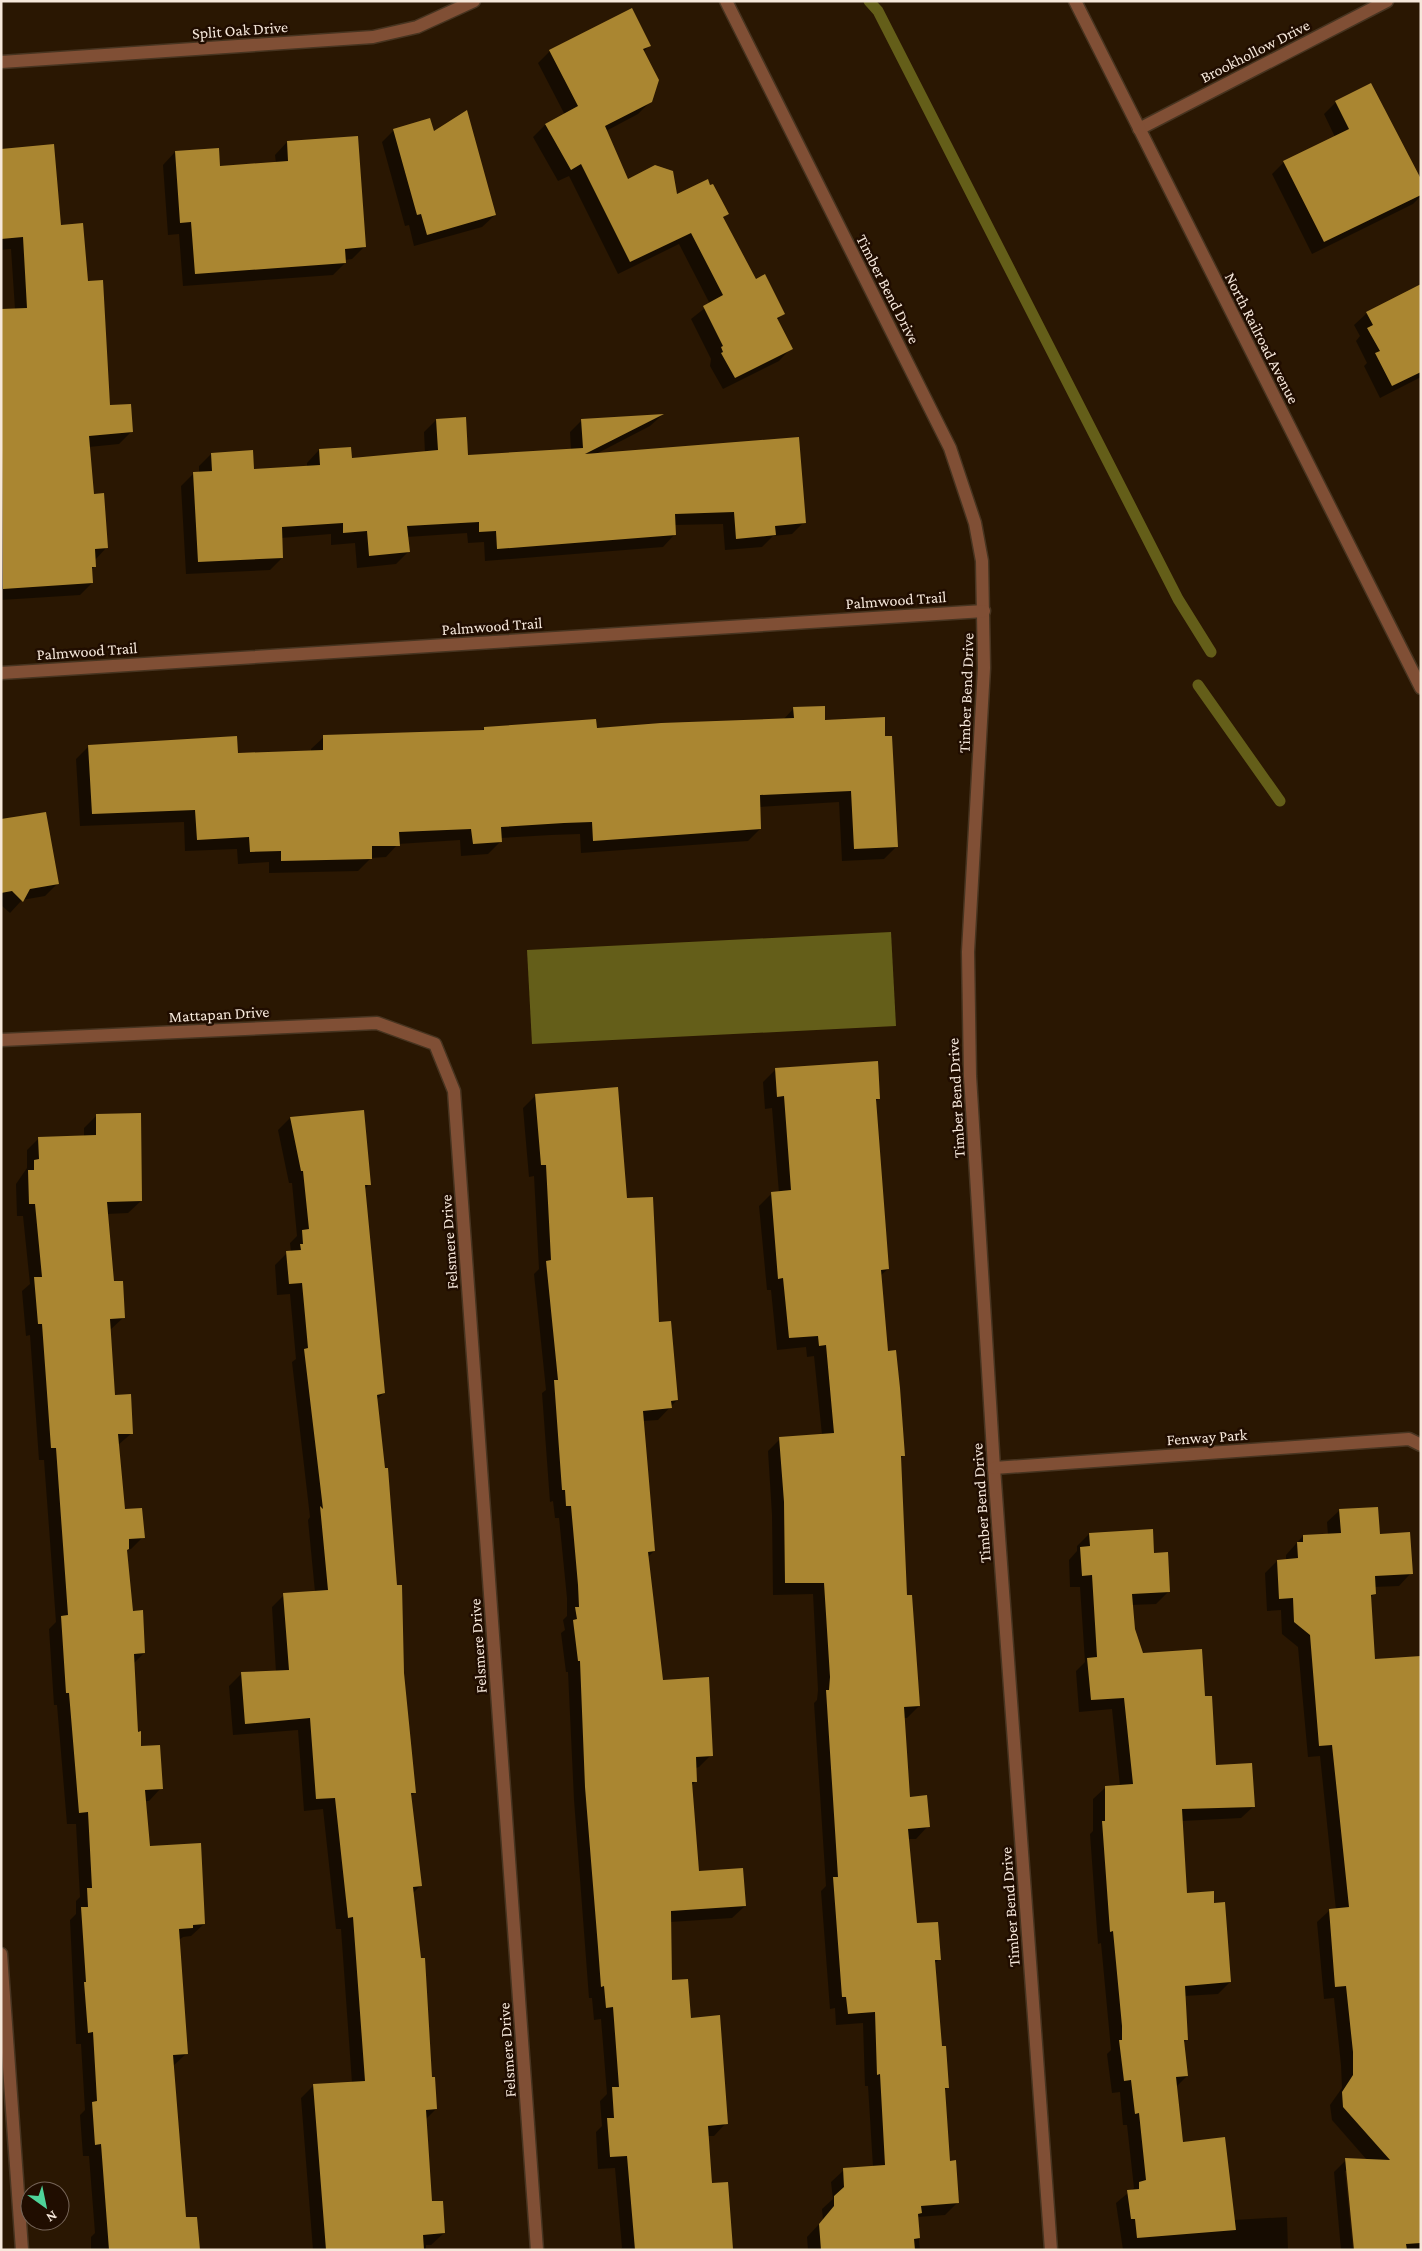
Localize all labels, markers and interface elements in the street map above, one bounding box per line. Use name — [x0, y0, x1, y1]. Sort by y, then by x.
street label: Brookhollow Drive — [1198, 16, 1312, 86]
street label: Split Oak Drive — [191, 18, 289, 43]
street label: Timber Bend Drive — [853, 232, 923, 346]
street label: North Railroad Avenue — [1222, 270, 1302, 406]
street label: Palmwood Trail — [845, 588, 947, 612]
street label: Palmwood Trail — [441, 614, 543, 638]
street label: Timber Bend Drive — [955, 633, 977, 753]
street label: Palmwood Trail — [36, 639, 138, 663]
street label: Mattapan Drive — [168, 1003, 270, 1026]
street label: Timber Bend Drive — [944, 1037, 968, 1159]
street label: Felsmere Drive — [437, 1194, 461, 1290]
street label: Fenway Park — [1166, 1426, 1248, 1449]
street label: Timber Bend Drive — [968, 1442, 994, 1564]
street label: Felsmere Drive — [466, 1598, 490, 1694]
street label: Timber Bend Drive — [997, 1846, 1023, 1968]
street label: Felsmere Drive — [495, 2002, 519, 2098]
north arrow — [20, 2181, 70, 2231]
text: N — [43, 2208, 60, 2226]

